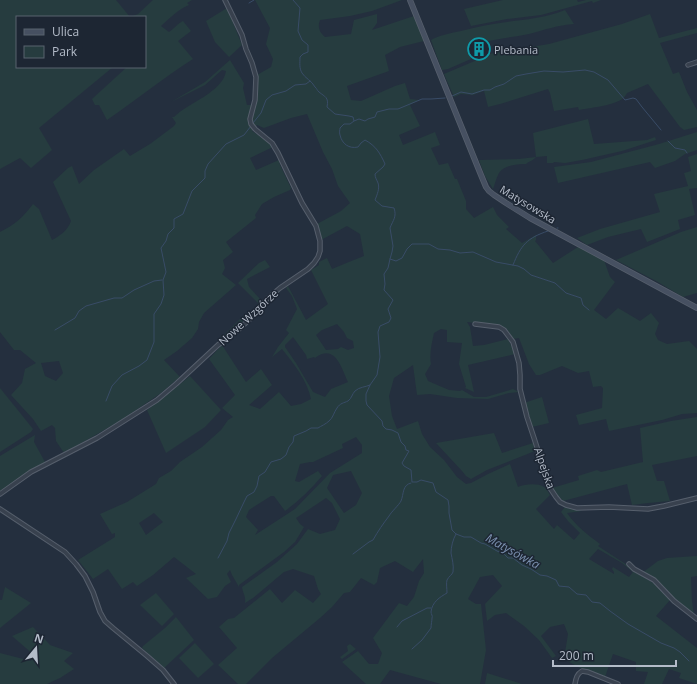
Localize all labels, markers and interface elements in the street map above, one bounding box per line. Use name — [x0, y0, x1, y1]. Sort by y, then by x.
legend — [16, 16, 146, 68]
text: Ulica — [52, 23, 79, 40]
building icon: Plebania — [466, 36, 492, 62]
place label: Plebania — [494, 42, 538, 57]
text: Park — [52, 43, 78, 60]
street label: Matysowska — [497, 181, 559, 227]
street label: Nowe Wzgórze — [215, 286, 281, 348]
street label: Alpejska — [531, 445, 559, 491]
water label: Matysówka — [483, 529, 543, 573]
north arrow — [16, 628, 56, 668]
text: N — [33, 629, 46, 647]
scale bar — [553, 642, 676, 668]
text: 200 m — [559, 647, 594, 664]

